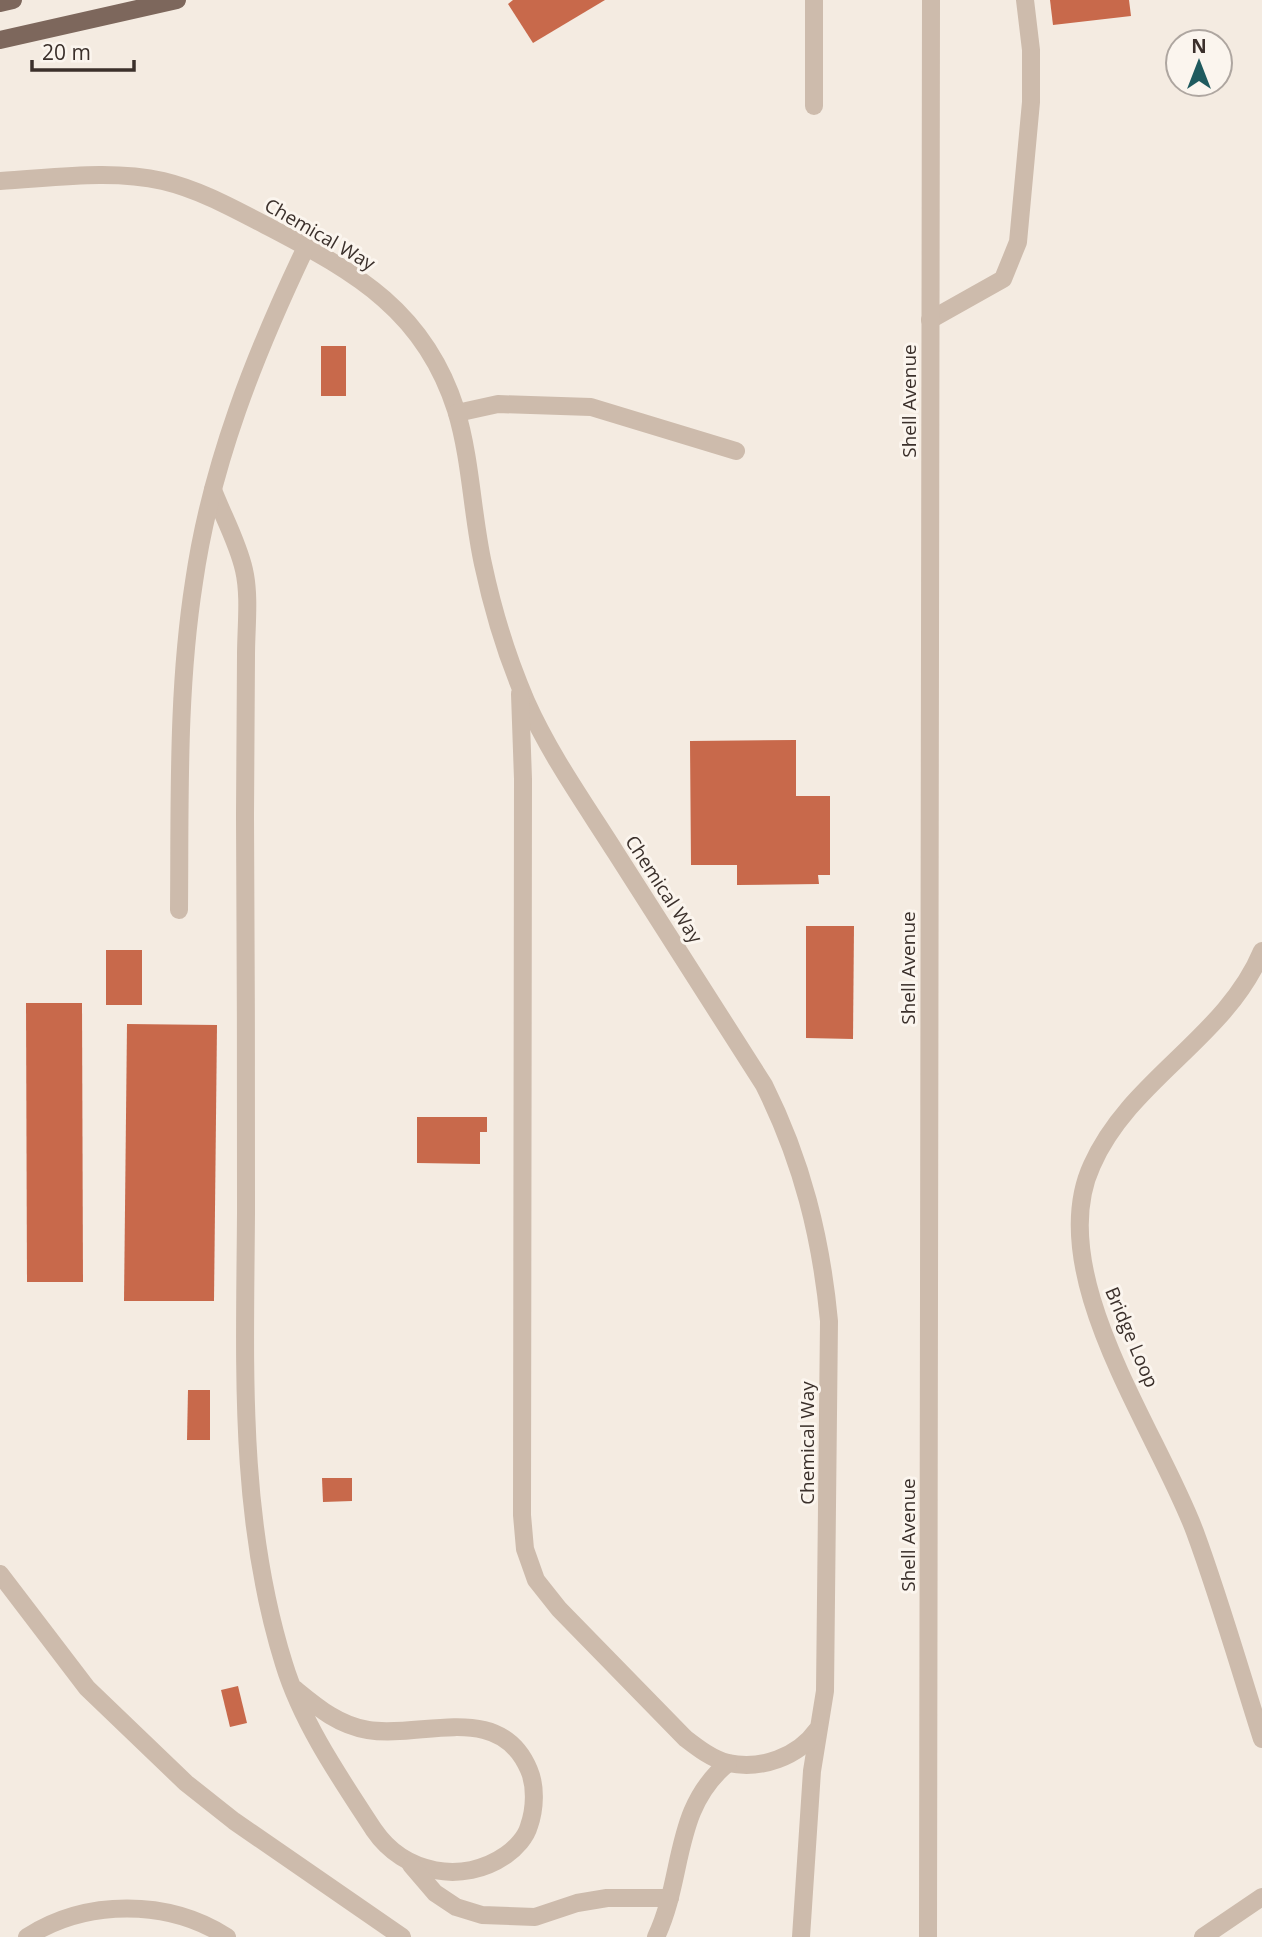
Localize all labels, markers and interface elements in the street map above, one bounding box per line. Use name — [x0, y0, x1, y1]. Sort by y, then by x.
scale bar — [32, 28, 133, 72]
north arrow — [1164, 28, 1234, 98]
text: N — [1191, 33, 1207, 59]
text: 20 m — [42, 38, 91, 66]
street label: Chemical Way — [260, 192, 380, 276]
street label: Shell Avenue — [896, 344, 922, 458]
street label: Chemical Way — [619, 830, 709, 948]
street label: Shell Avenue — [895, 911, 921, 1025]
street label: Bridge Loop — [1099, 1283, 1165, 1391]
street label: Chemical Way — [794, 1381, 820, 1505]
street label: Shell Avenue — [895, 1478, 921, 1592]

